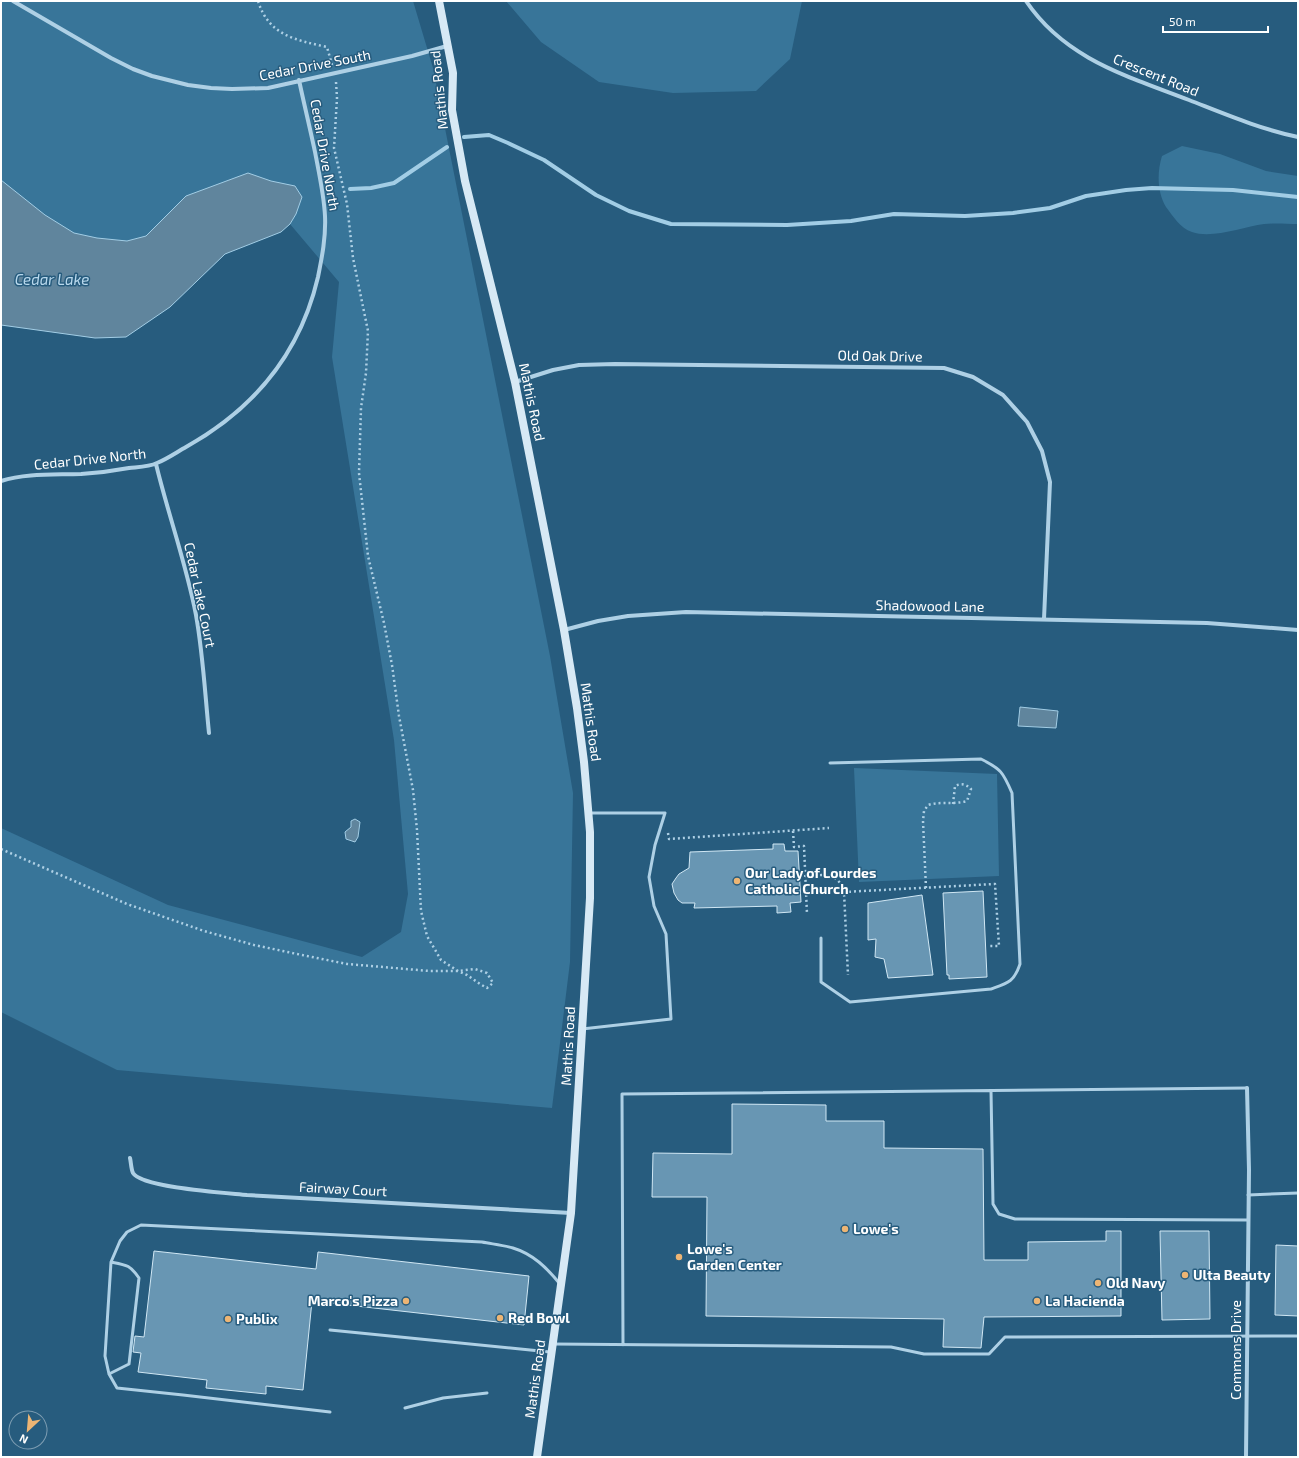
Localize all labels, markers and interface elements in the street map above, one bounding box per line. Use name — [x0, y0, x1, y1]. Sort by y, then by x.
scale bar — [1163, 8, 1268, 34]
text: 50 m — [1169, 14, 1196, 28]
street label: Cedar Drive South — [258, 45, 372, 84]
street label: Mathis Road — [426, 50, 451, 130]
street label: Crescent Road — [1111, 50, 1202, 99]
street label: Cedar Drive North — [307, 98, 344, 212]
water label: Cedar Lake — [15, 270, 89, 288]
street label: Old Oak Drive — [837, 346, 923, 365]
street label: Mathis Road — [516, 361, 549, 442]
street label: Cedar Drive North — [33, 444, 147, 473]
street label: Cedar Lake Court — [181, 541, 220, 649]
street label: Shadowood Lane — [876, 596, 984, 615]
street label: Mathis Road — [578, 681, 605, 762]
place label: Our Lady of Lourdes Catholic Church — [745, 864, 876, 897]
marker: Our Lady of Lourdes Catholic Church — [732, 876, 742, 886]
street label: Mathis Road — [557, 1006, 578, 1086]
street label: Fairway Court — [299, 1178, 388, 1199]
place label: Lowe's — [853, 1220, 899, 1237]
marker: Lowe's — [840, 1224, 850, 1234]
place label: Lowe's Garden Center — [687, 1240, 782, 1273]
marker: Lowe's Garden Center — [674, 1252, 684, 1262]
place label: Ulta Beauty — [1193, 1266, 1271, 1283]
marker: Ulta Beauty — [1180, 1270, 1190, 1280]
place label: Old Navy — [1106, 1274, 1166, 1291]
marker: Old Navy — [1093, 1278, 1103, 1288]
place label: Marco's Pizza — [308, 1292, 398, 1309]
place label: La Hacienda — [1045, 1292, 1125, 1309]
marker: Marco's Pizza — [401, 1296, 411, 1306]
marker: La Hacienda — [1032, 1296, 1042, 1306]
street label: Commons Drive — [1227, 1300, 1244, 1400]
place label: Red Bowl — [508, 1309, 570, 1326]
place label: Publix — [236, 1310, 278, 1327]
marker: Red Bowl — [495, 1313, 505, 1323]
marker: Publix — [223, 1314, 233, 1324]
street label: Mathis Road — [521, 1338, 548, 1419]
north arrow — [8, 1410, 48, 1450]
text: N — [17, 1432, 30, 1447]

